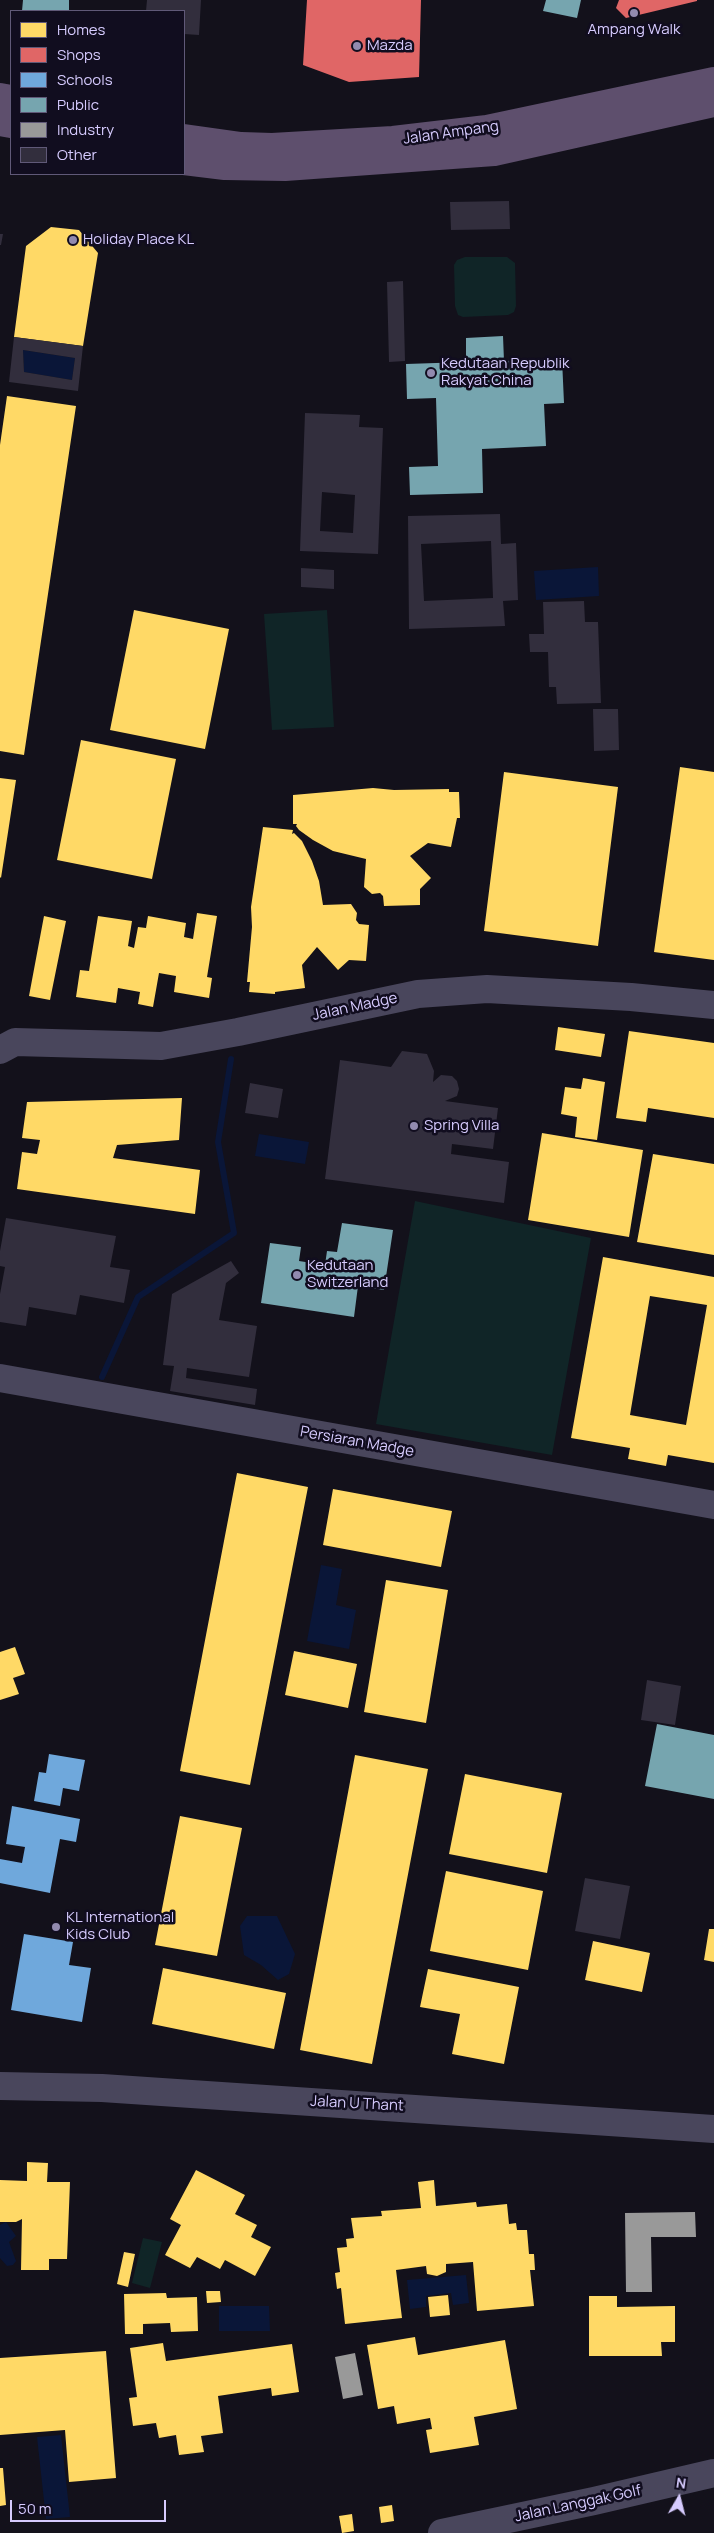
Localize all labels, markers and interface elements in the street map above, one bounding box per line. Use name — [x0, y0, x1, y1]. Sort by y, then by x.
marker: Ampang Walk — [628, 7, 640, 19]
legend — [10, 10, 185, 175]
text: Homes — [57, 19, 105, 40]
place label: Ampang Walk — [588, 21, 680, 39]
place label: Mazda — [367, 37, 413, 55]
marker: Mazda — [351, 40, 363, 52]
text: Shops — [57, 44, 101, 65]
text: Schools — [57, 69, 113, 90]
text: Public — [57, 94, 99, 115]
street label: Jalan Ampang — [402, 117, 500, 149]
text: Industry — [57, 119, 114, 140]
text: Other — [57, 144, 97, 165]
place label: Holiday Place KL — [83, 231, 194, 249]
marker: Holiday Place KL — [67, 234, 79, 246]
place label: Kedutaan Republik Rakyat China — [441, 355, 570, 390]
marker: Kedutaan Republik Rakyat China — [425, 367, 437, 379]
street label: Jalan Madge — [311, 989, 399, 1025]
place label: Spring Villa — [424, 1117, 499, 1135]
marker: Spring Villa — [408, 1120, 420, 1132]
place label: Kedutaan Switzerland — [307, 1257, 388, 1292]
marker: Kedutaan Switzerland — [291, 1269, 303, 1281]
street label: Persiaran Madge — [299, 1423, 415, 1461]
place label: KL International Kids Club — [66, 1909, 174, 1944]
marker: KL International Kids Club — [50, 1921, 62, 1933]
street label: Jalan U Thant — [310, 2093, 404, 2115]
north arrow — [654, 2473, 704, 2523]
text: N — [675, 2473, 687, 2493]
street label: Jalan Langgak Golf — [513, 2482, 643, 2526]
scale bar — [12, 2490, 169, 2522]
text: 50 m — [18, 2498, 52, 2519]

